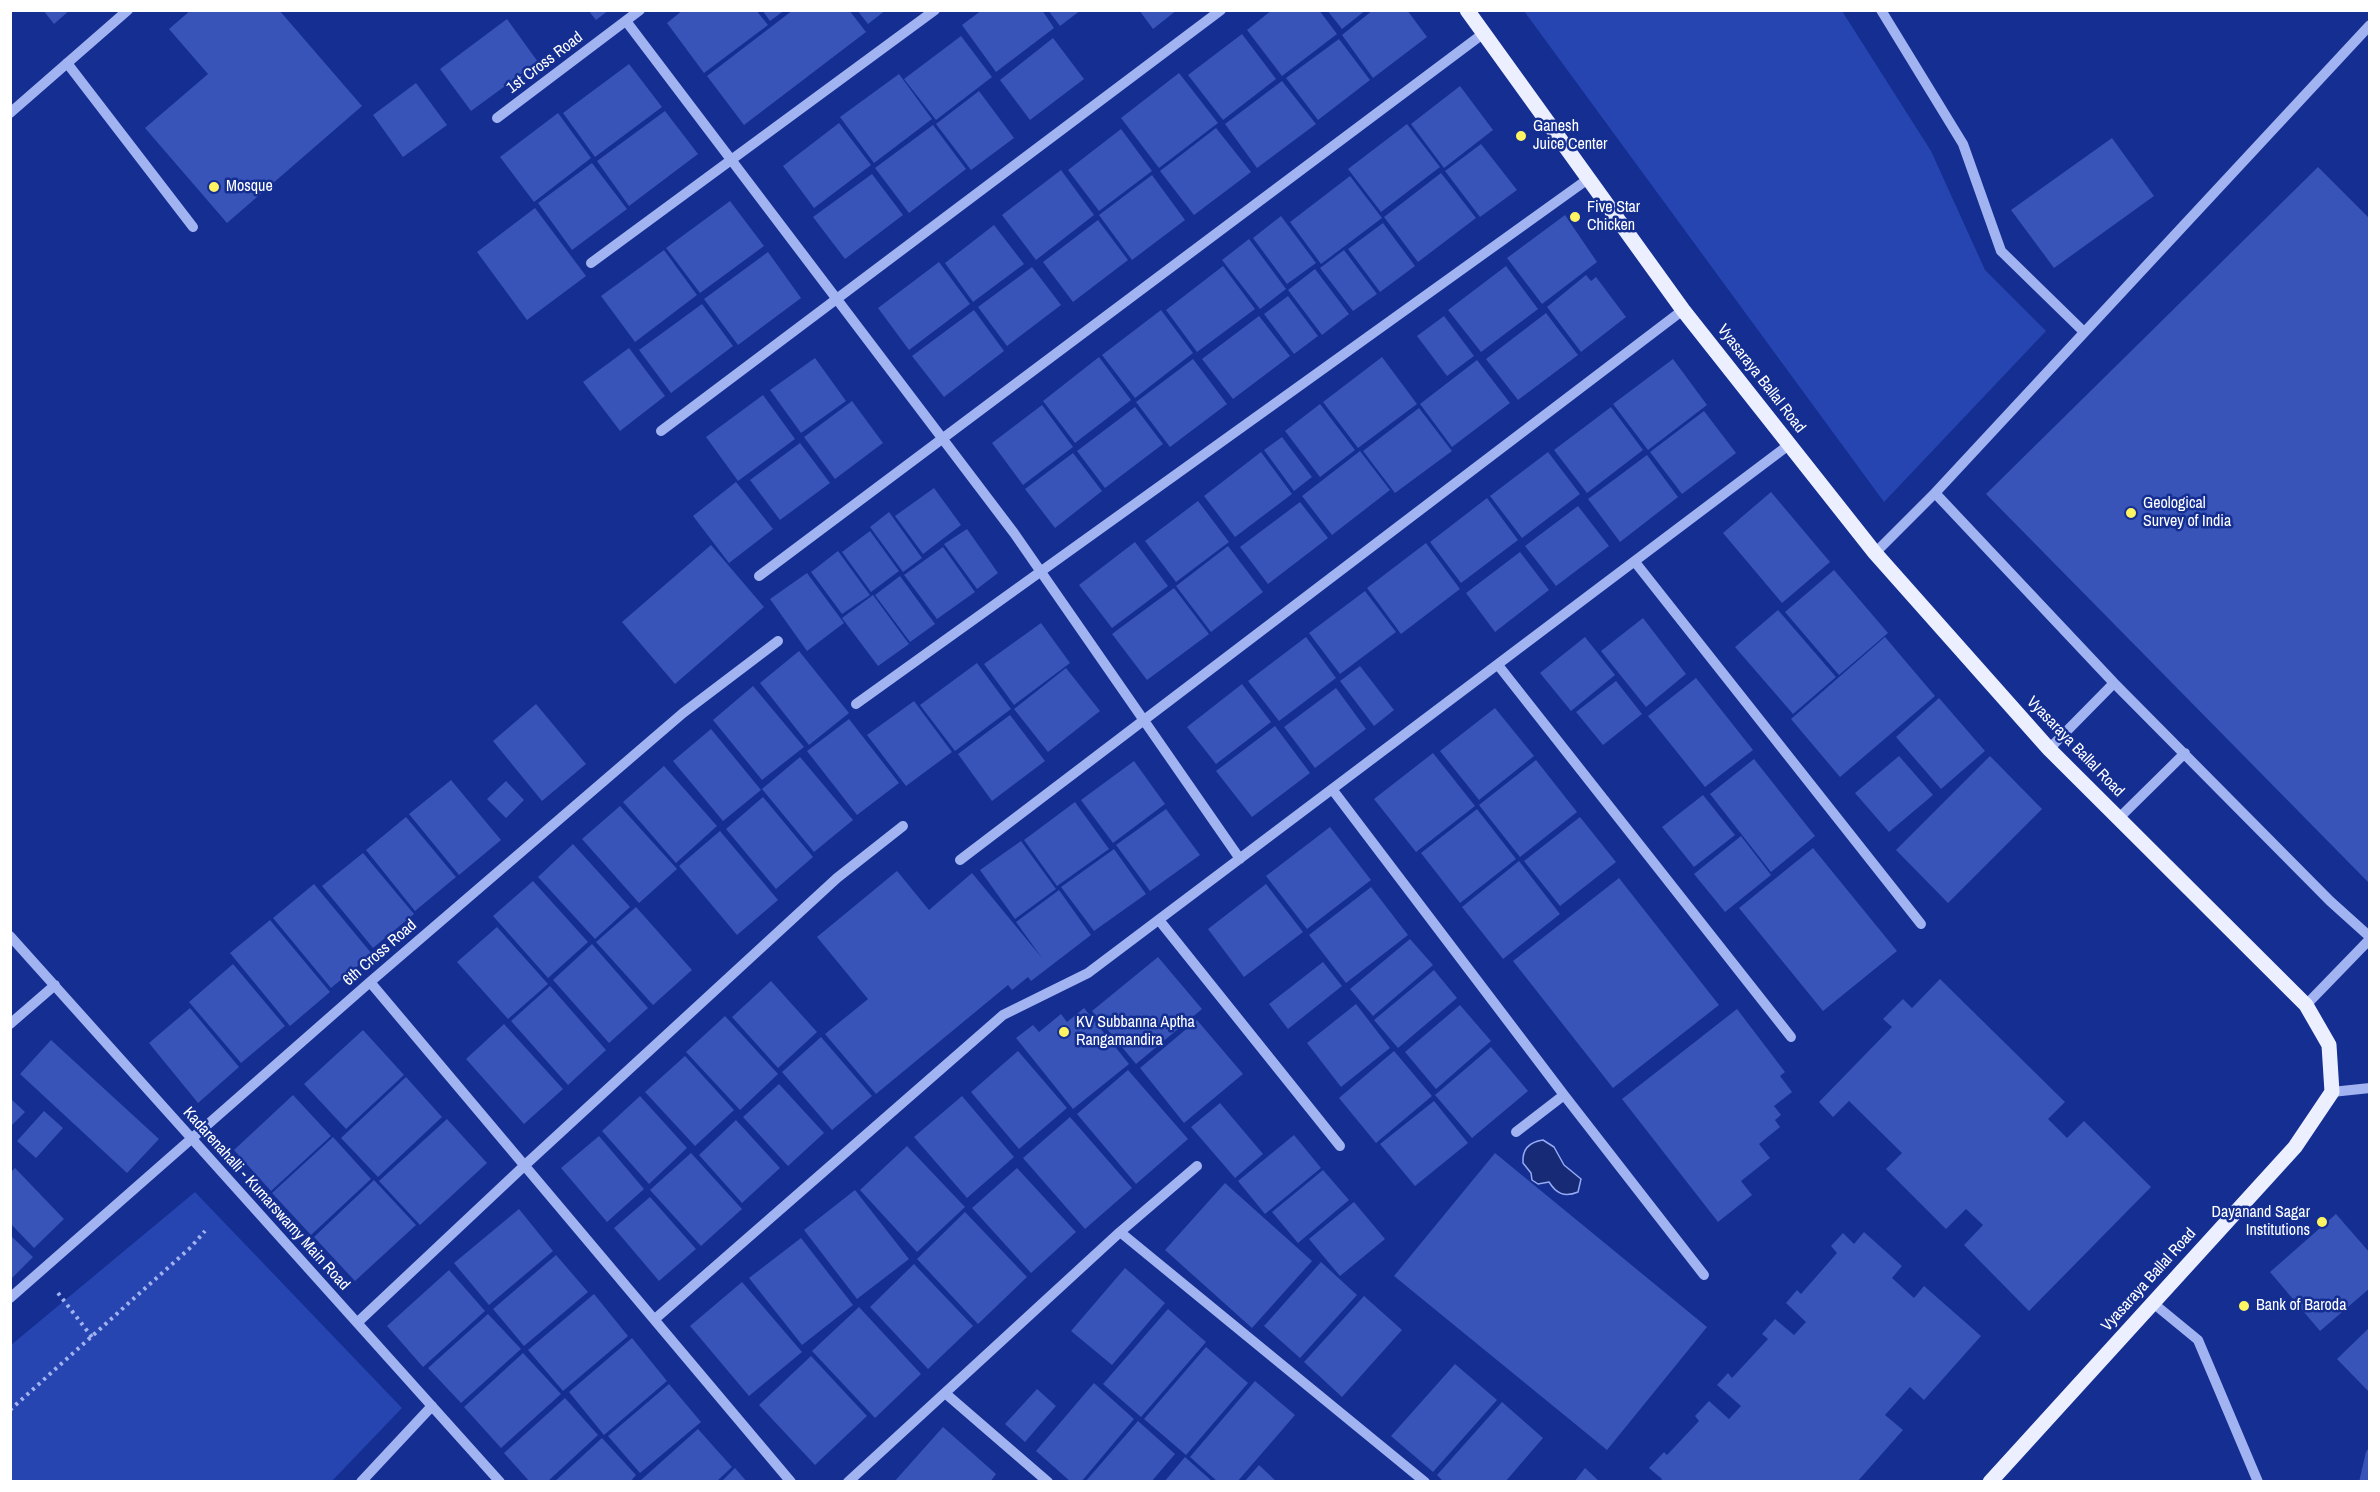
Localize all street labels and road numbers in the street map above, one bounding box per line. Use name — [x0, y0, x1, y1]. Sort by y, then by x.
street label: 1st Cross Road — [503, 28, 587, 98]
street label: Vyasaraya Ballal Road — [1713, 321, 1809, 437]
street label: Vyasaraya Ballal Road — [2022, 693, 2128, 801]
street label: 6th Cross Road — [339, 916, 421, 990]
street label: Kadarenahalli - Kumarswamy Main Road — [179, 1103, 353, 1295]
street label: Vyasaraya Ballal Road — [2098, 1224, 2200, 1336]

